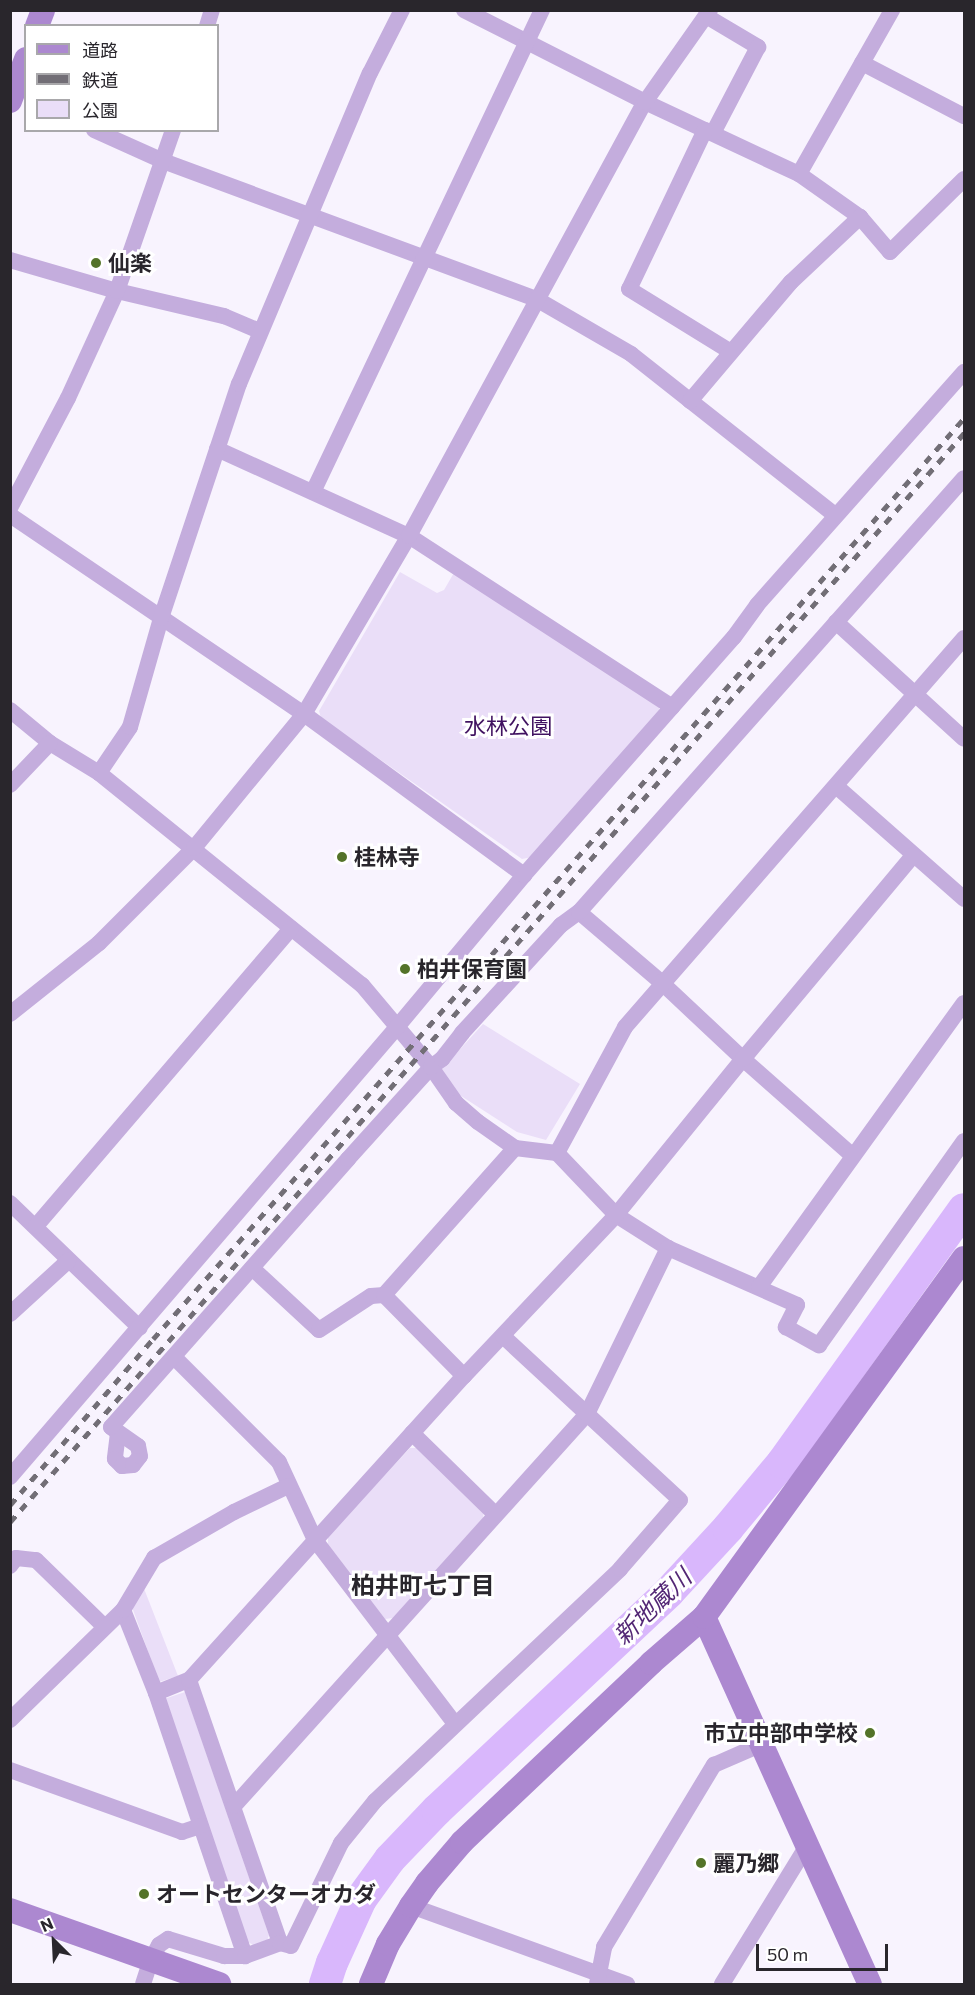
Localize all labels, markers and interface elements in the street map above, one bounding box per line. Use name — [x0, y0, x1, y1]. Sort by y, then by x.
legend — [24, 24, 219, 132]
text: 道路 — [82, 39, 118, 61]
text: 鉄道 — [82, 69, 118, 91]
text: 公園 — [82, 99, 118, 121]
place label: 仙楽 — [108, 250, 152, 276]
marker: 仙楽 — [89, 256, 103, 270]
park label: 水林公園 — [464, 713, 552, 739]
place label: 桂林寺 — [354, 844, 420, 870]
marker: 桂林寺 — [335, 850, 349, 864]
place label: 柏井保育園 — [417, 956, 527, 982]
marker: 柏井保育園 — [398, 962, 412, 976]
water label: 新地蔵川 — [607, 1562, 697, 1650]
district label: 柏井町七丁目 — [351, 1571, 495, 1599]
place label: 市立中部中学校 — [704, 1720, 858, 1746]
marker: 市立中部中学校 — [863, 1726, 877, 1740]
place label: 麗乃郷 — [713, 1850, 779, 1876]
marker: 麗乃郷 — [694, 1856, 708, 1870]
place label: オートセンターオカダ — [156, 1881, 376, 1907]
marker: オートセンターオカダ — [137, 1887, 151, 1901]
north arrow — [24, 1911, 84, 1971]
text: N — [37, 1913, 56, 1935]
scale bar — [759, 1932, 891, 1970]
text: 50 m — [767, 1943, 808, 1965]

